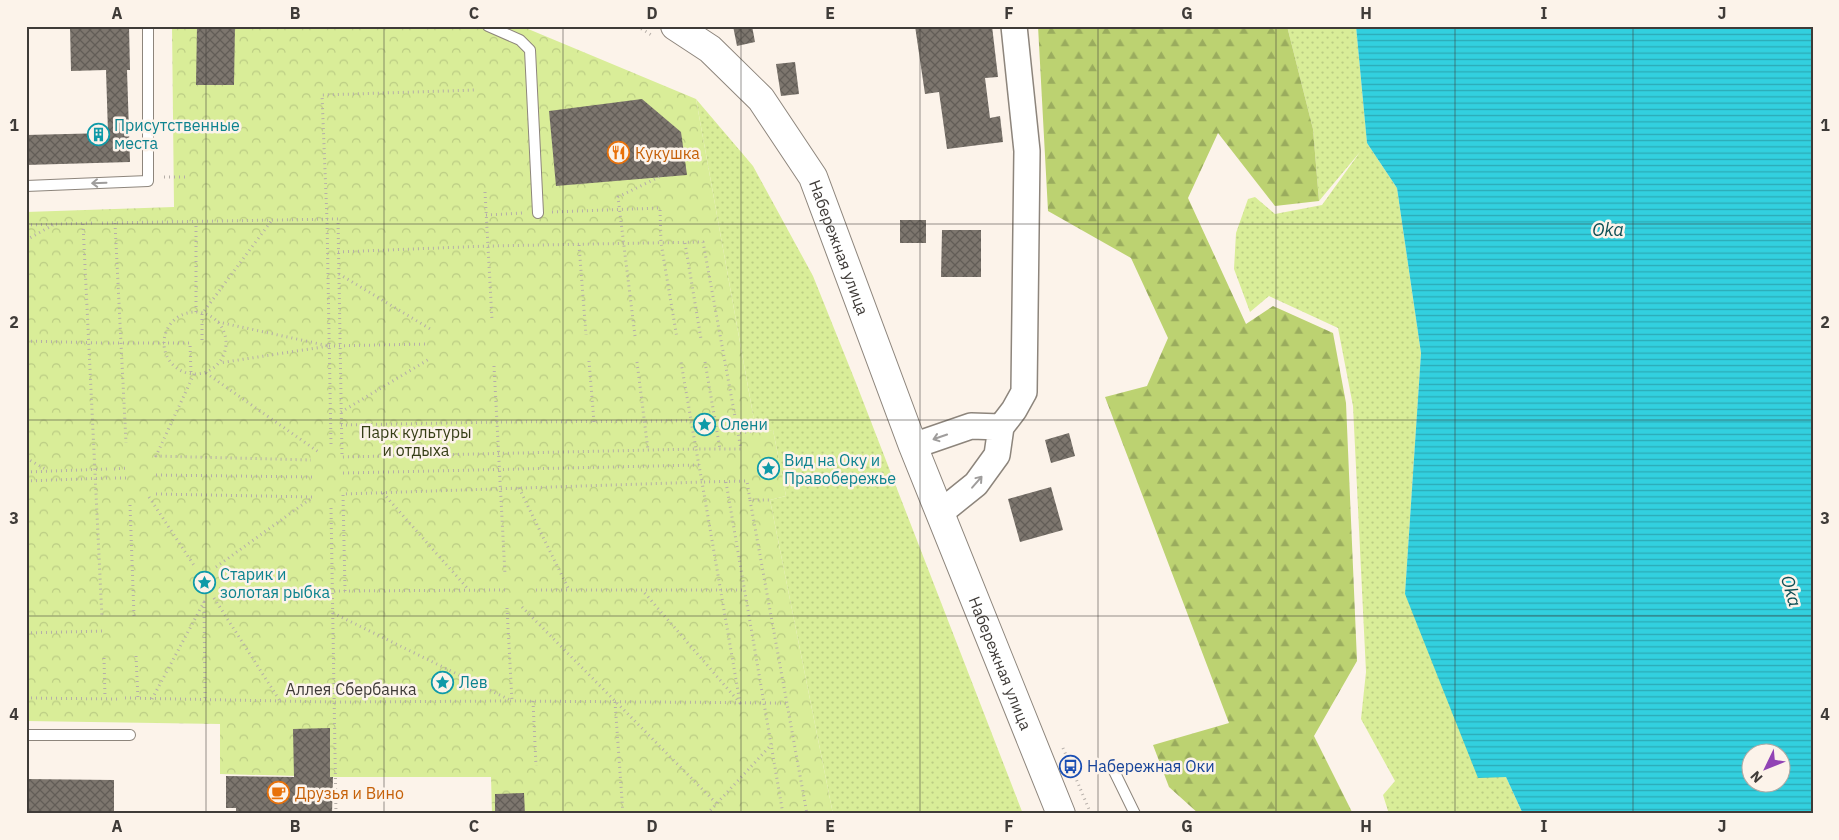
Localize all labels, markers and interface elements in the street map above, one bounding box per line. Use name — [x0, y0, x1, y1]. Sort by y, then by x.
text: A — [112, 3, 123, 23]
text: B — [290, 3, 301, 23]
text: C — [469, 3, 479, 23]
text: D — [646, 3, 658, 23]
text: E — [825, 3, 835, 23]
text: F — [1004, 3, 1014, 23]
text: G — [1181, 3, 1193, 23]
text: H — [1360, 3, 1372, 23]
text: I — [1541, 3, 1548, 23]
text: J — [1718, 3, 1726, 23]
text: 1 — [9, 115, 19, 135]
place label: Присутственные места — [114, 115, 240, 153]
text: 1 — [1820, 115, 1830, 135]
building icon: Присутственные места — [86, 122, 110, 146]
restaurant icon: Кукушка — [607, 141, 631, 165]
place label: Кукушка — [635, 143, 700, 163]
street label: Набережная улица — [805, 177, 873, 318]
one-way arrow — [92, 179, 108, 188]
water label: Oka — [1592, 218, 1624, 241]
text: 2 — [9, 312, 19, 332]
text: 2 — [1820, 312, 1830, 332]
place icon: Олени — [692, 412, 716, 436]
place label: Олени — [720, 414, 768, 434]
park label: Парк культуры и отдыха — [360, 422, 472, 460]
one-way arrow — [933, 433, 948, 442]
place label: Вид на Оку и Правобережье — [784, 450, 896, 488]
place icon: Вид на Оку и Правобережье — [756, 457, 780, 481]
one-way arrow — [971, 475, 982, 488]
text: 3 — [9, 508, 19, 528]
text: 3 — [1820, 508, 1830, 528]
place label: Старик и золотая рыбка — [220, 564, 330, 602]
place icon: Старик и золотая рыбка — [192, 571, 216, 595]
water label: Oka — [1776, 572, 1807, 609]
street label: Набережная улица — [964, 593, 1036, 733]
place icon: Лев — [431, 670, 455, 694]
place label: Лев — [459, 672, 488, 692]
street label: Аллея Сбербанка — [286, 679, 417, 699]
text: 4 — [9, 704, 19, 724]
text: 4 — [1820, 704, 1830, 724]
north arrow — [1742, 742, 1792, 792]
bus stop icon: Набережная Оки — [1059, 754, 1083, 778]
place label: Набережная Оки — [1087, 756, 1215, 776]
text: N — [1746, 767, 1767, 787]
cafe icon: Друзья и Вино — [267, 781, 291, 805]
place label: Друзья и Вино — [295, 783, 404, 803]
text: A — [112, 816, 123, 836]
text: B — [290, 816, 301, 836]
text: C — [469, 816, 479, 836]
text: D — [646, 816, 658, 836]
text: E — [825, 816, 835, 836]
text: F — [1004, 816, 1014, 836]
text: G — [1181, 816, 1193, 836]
text: H — [1360, 816, 1372, 836]
text: I — [1541, 816, 1548, 836]
text: J — [1718, 816, 1726, 836]

